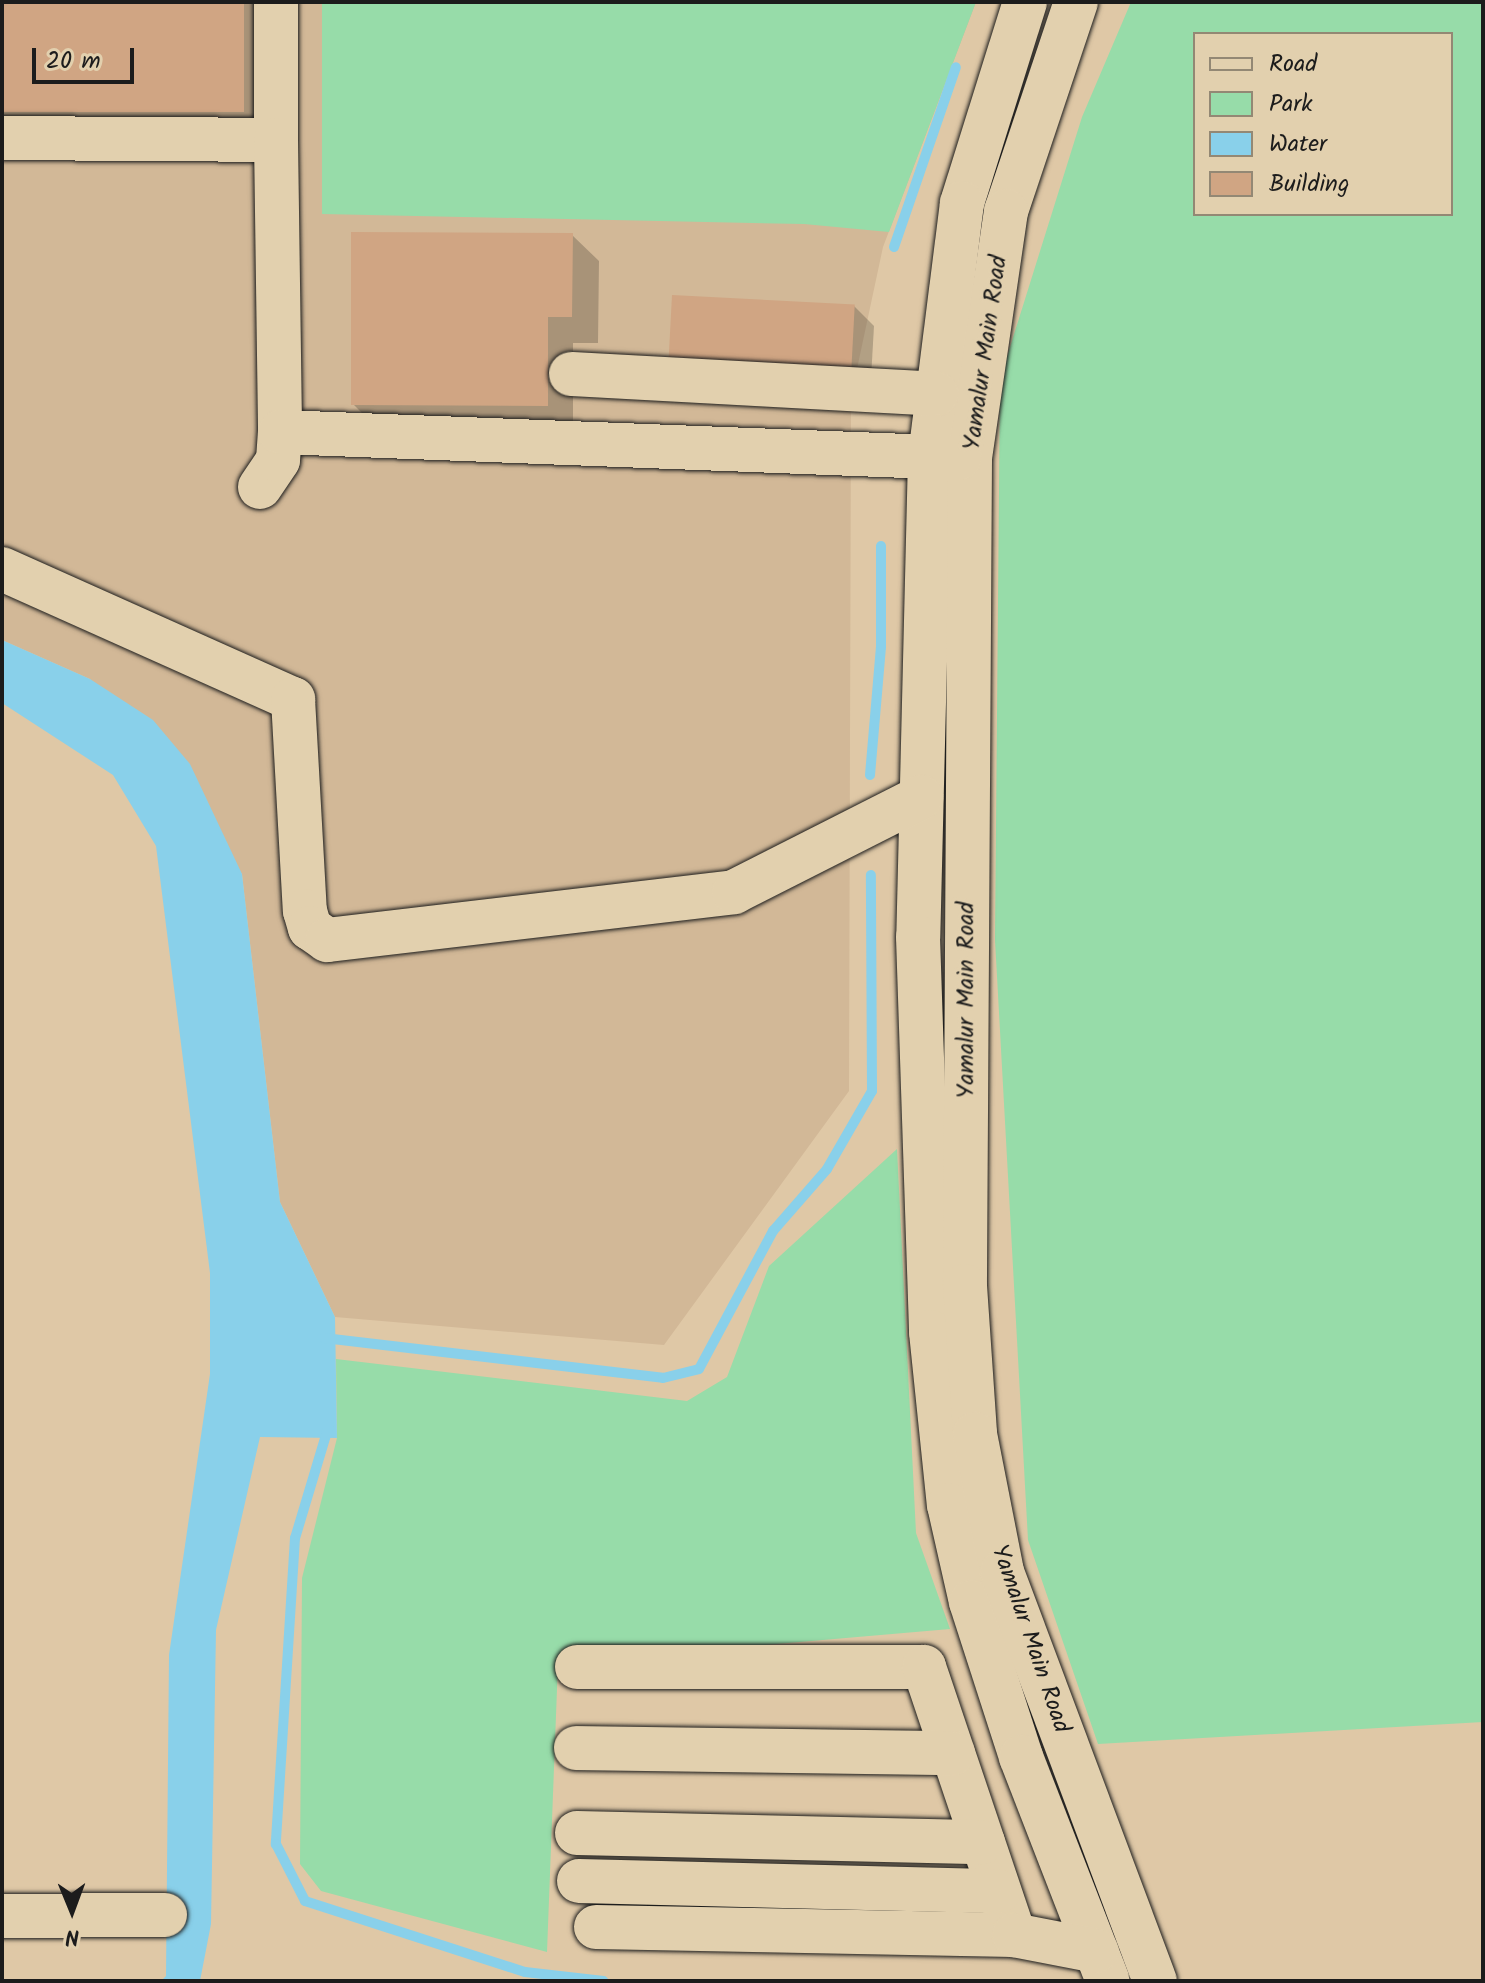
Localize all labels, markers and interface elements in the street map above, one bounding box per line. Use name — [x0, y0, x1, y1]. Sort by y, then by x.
scale bar — [36, 32, 138, 82]
legend — [1193, 32, 1453, 216]
text: 20 m — [46, 42, 101, 81]
text: Road — [1269, 45, 1317, 84]
text: Park — [1269, 85, 1313, 124]
text: Water — [1269, 125, 1327, 164]
text: Building — [1269, 165, 1349, 204]
street label: Yamalur Main Road — [958, 254, 1014, 452]
street label: Yamalur Main Road — [953, 902, 981, 1098]
street label: Yamalur Main Road — [984, 1541, 1076, 1737]
north arrow — [32, 1871, 112, 1951]
text: N — [65, 1918, 80, 1953]

